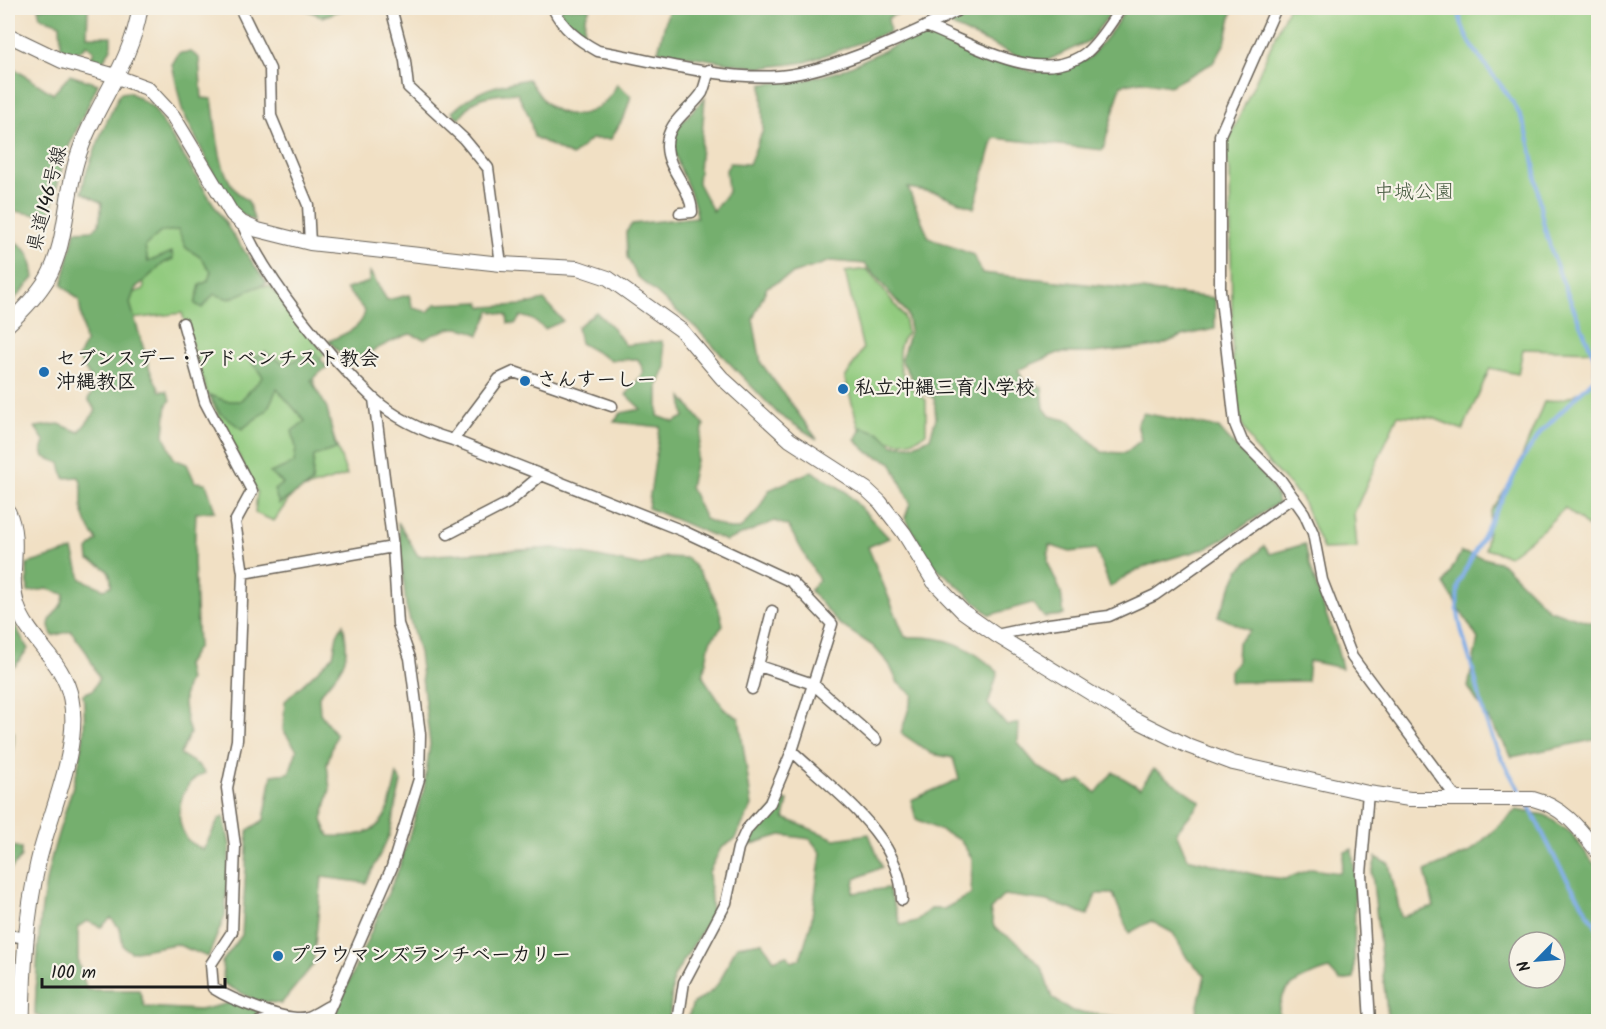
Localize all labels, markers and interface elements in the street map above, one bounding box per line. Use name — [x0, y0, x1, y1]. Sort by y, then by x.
street label: 県道146号線 — [19, 143, 77, 255]
park label: 中城公園 — [1374, 177, 1454, 209]
place label: セブンスデー・アドベンチスト教会 沖縄教区 — [56, 344, 379, 399]
marker: セブンスデー・アドベンチスト教会 沖縄教区 — [37, 365, 51, 379]
place label: さんすーしー — [537, 365, 656, 397]
place label: 私立沖縄三育小学校 — [855, 373, 1035, 405]
marker: さんすーしー — [518, 374, 532, 388]
marker: 私立沖縄三育小学校 — [836, 382, 850, 396]
north arrow — [1507, 930, 1567, 990]
place label: プラウマンズランチベーカリー — [290, 940, 571, 972]
marker: プラウマンズランチベーカリー — [271, 949, 285, 963]
scale bar — [42, 951, 225, 989]
text: N — [1511, 956, 1538, 976]
text: 100 m — [51, 959, 96, 988]

